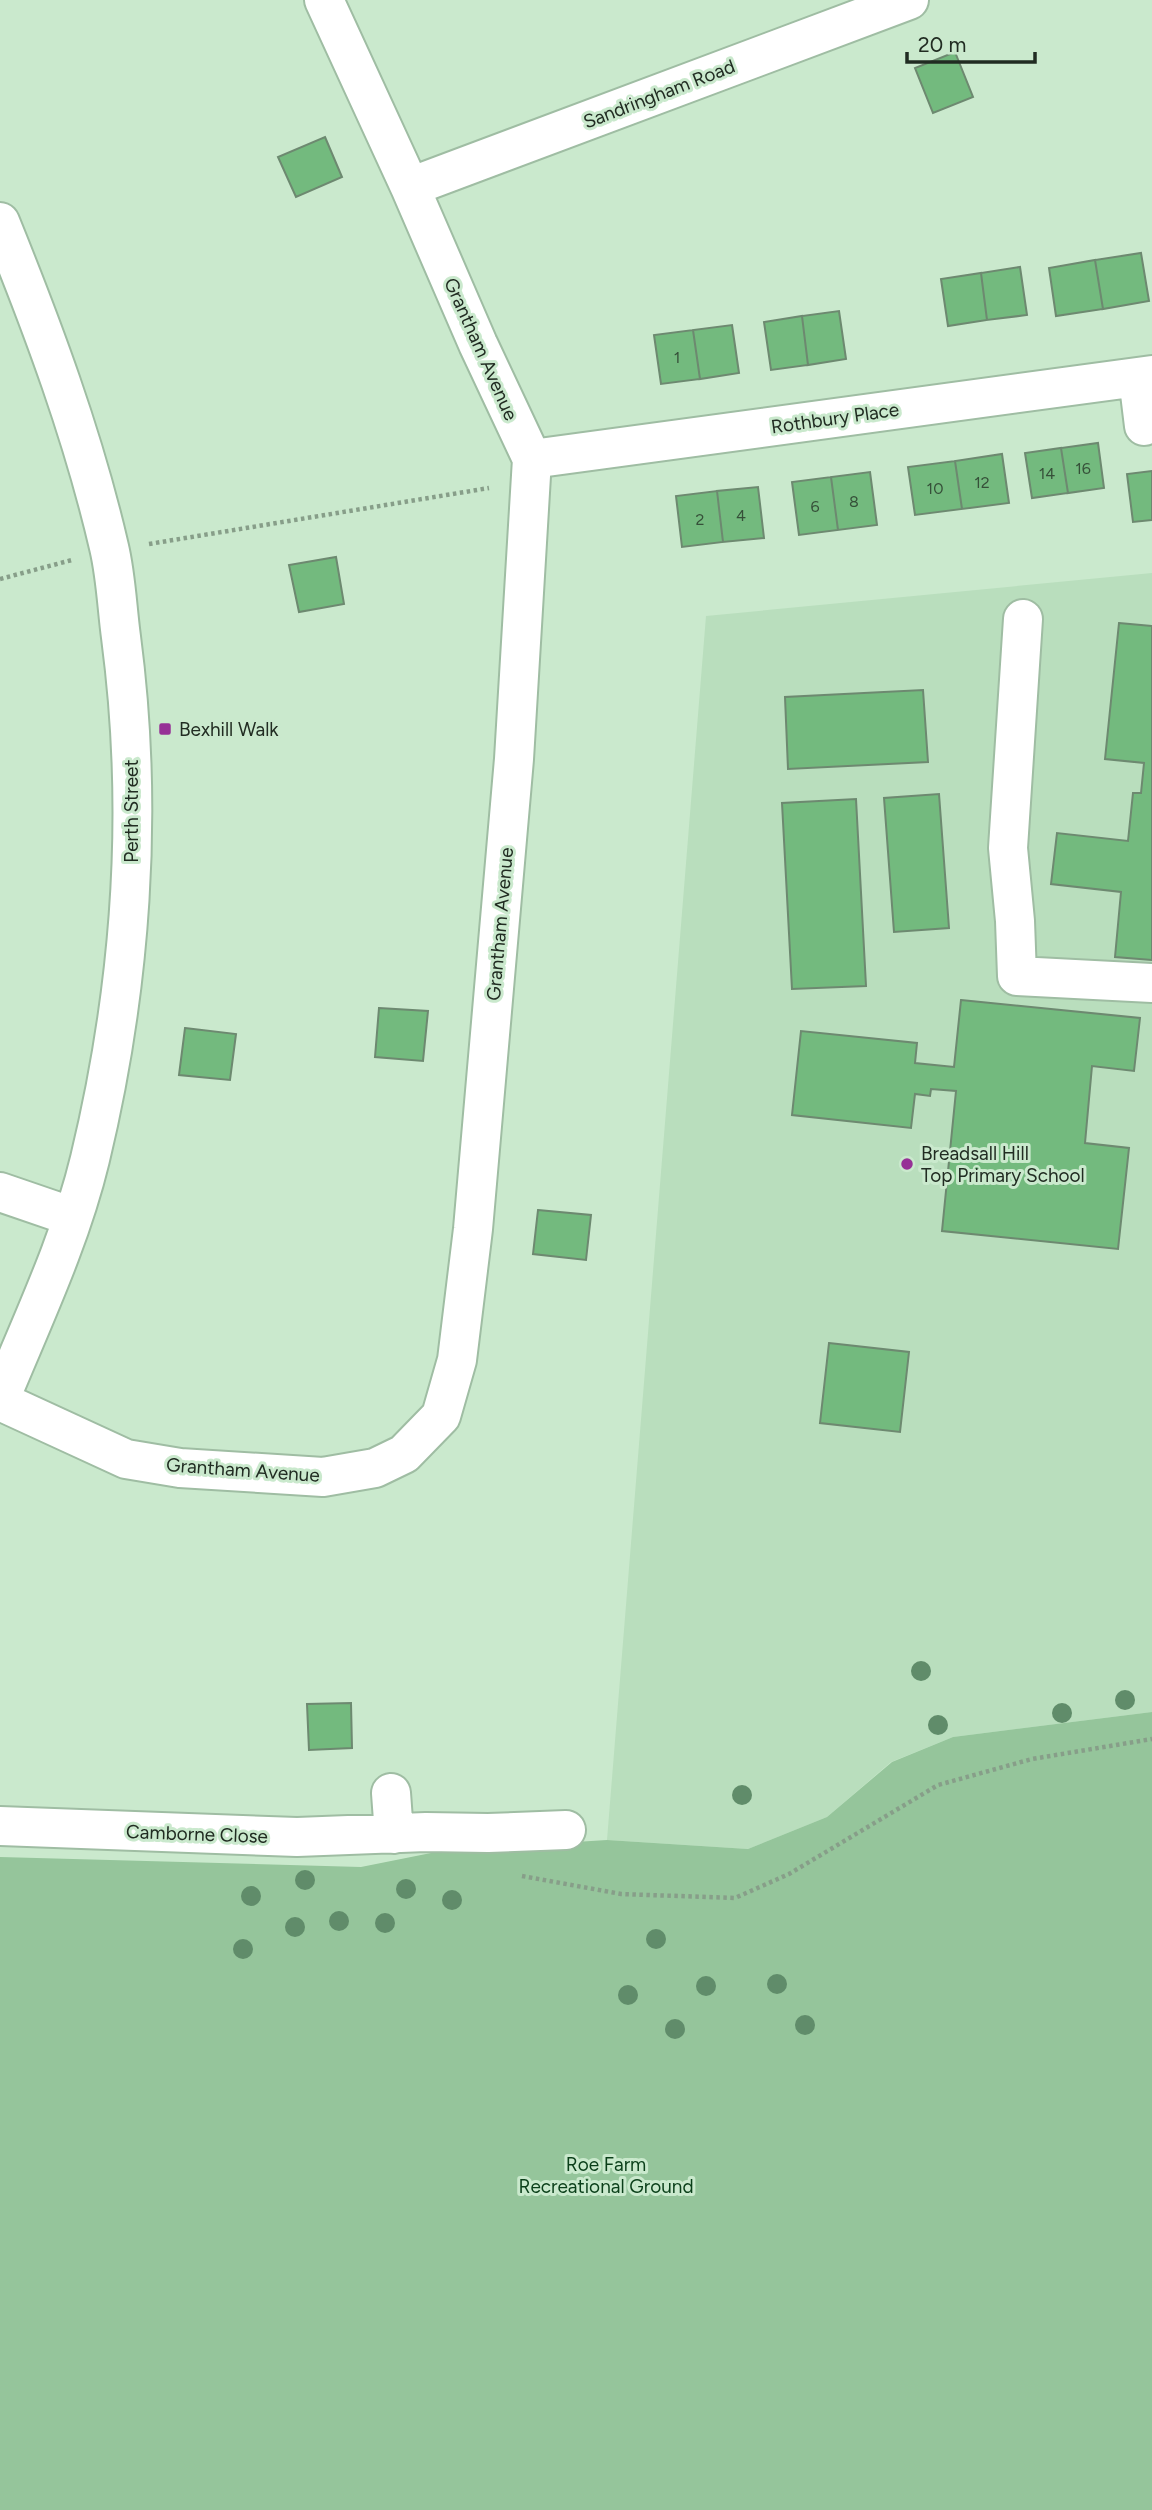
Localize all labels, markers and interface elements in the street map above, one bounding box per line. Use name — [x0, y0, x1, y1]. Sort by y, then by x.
scale bar — [907, 21, 1035, 65]
text: 20 m — [918, 32, 966, 57]
street label: Sandringham Road — [580, 54, 738, 134]
street label: Grantham Avenue — [439, 274, 523, 424]
house number: 1 — [674, 348, 680, 367]
street label: Rothbury Place — [769, 398, 901, 438]
house number: 16 — [1075, 459, 1091, 478]
house number: 14 — [1039, 464, 1055, 483]
house number: 12 — [974, 473, 990, 492]
house number: 10 — [927, 479, 943, 498]
house number: 8 — [849, 492, 859, 511]
house number: 6 — [810, 497, 820, 516]
house number: 4 — [736, 506, 746, 525]
house number: 2 — [696, 510, 704, 529]
place label: Bexhill Walk — [179, 718, 279, 741]
marker: Bexhill Walk — [157, 721, 173, 737]
street label: Perth Street — [120, 759, 143, 863]
street label: Grantham Avenue — [482, 846, 518, 1002]
place label: Breadsall Hill Top Primary School — [921, 1142, 1085, 1187]
marker: Breadsall Hill Top Primary School — [899, 1156, 915, 1172]
street label: Grantham Avenue — [166, 1453, 320, 1487]
street label: Camborne Close — [126, 1820, 268, 1848]
park label: Roe Farm Recreational Ground — [518, 2153, 694, 2198]

